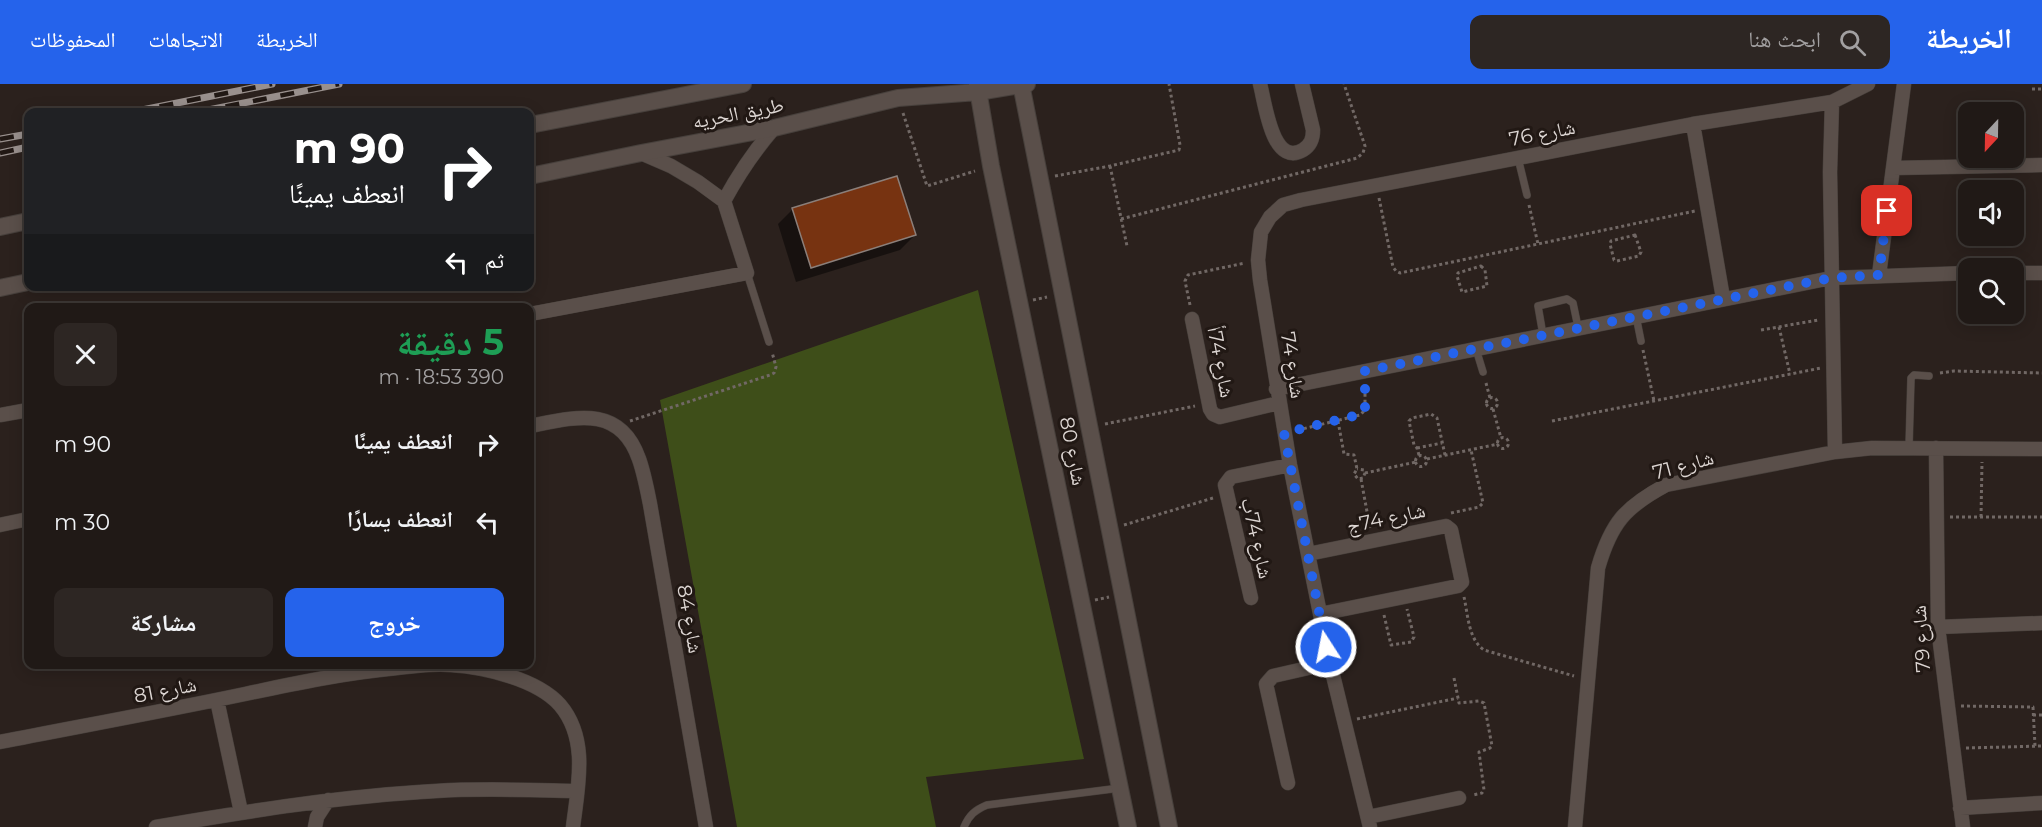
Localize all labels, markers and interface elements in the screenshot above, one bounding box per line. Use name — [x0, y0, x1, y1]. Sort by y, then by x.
search box — [1470, 15, 1890, 69]
text: الخريطة — [1926, 21, 2012, 55]
text: ابحث هنا — [1748, 26, 1821, 53]
icon: search — [1836, 26, 1869, 59]
text: المحفوظات — [30, 27, 115, 52]
text: الاتجاهات — [148, 27, 223, 52]
text: الخريطة — [256, 27, 318, 52]
street label: طريق الحريه — [690, 92, 786, 134]
north arrow — [1958, 102, 2024, 168]
map controls — [1958, 102, 2024, 324]
street label: شارع 76 — [1507, 115, 1577, 152]
text: 90 m — [294, 122, 405, 174]
icon: right — [426, 132, 504, 210]
text: انعطف يمينًا — [289, 177, 405, 210]
button: sound — [1958, 180, 2024, 246]
pin — [1861, 185, 1912, 236]
icon: arrive — [1870, 194, 1903, 227]
icon: left — [440, 246, 473, 279]
text: ثم — [485, 247, 504, 274]
button: search — [1958, 258, 2024, 324]
text: 5 دقيقة — [397, 320, 504, 364]
button: close — [54, 323, 117, 386]
street label: شارع 74أ — [1201, 324, 1240, 400]
street label: شارع 74 — [1275, 330, 1310, 400]
text: 390 m · 18:53 — [379, 365, 504, 389]
street label: شارع 80 — [1054, 415, 1091, 487]
text: انعطف يمينًا — [353, 428, 453, 455]
icon: right — [471, 428, 504, 461]
text: 90 m — [54, 431, 111, 458]
street label: شارع 71 — [1650, 445, 1717, 486]
street label: شارع 74ب — [1235, 495, 1278, 581]
street label: شارع 74ج — [1345, 498, 1428, 539]
text: انعطف يسارًا — [347, 506, 453, 533]
icon: left — [471, 506, 504, 539]
text: 30 m — [54, 509, 110, 536]
street label: شارع 84 — [671, 583, 708, 655]
button: مشاركة — [54, 588, 273, 657]
button: خروج — [285, 588, 504, 657]
street label: شارع 79 — [1907, 605, 1936, 673]
position arrow — [1294, 615, 1358, 679]
street label: شارع 81 — [132, 672, 199, 709]

